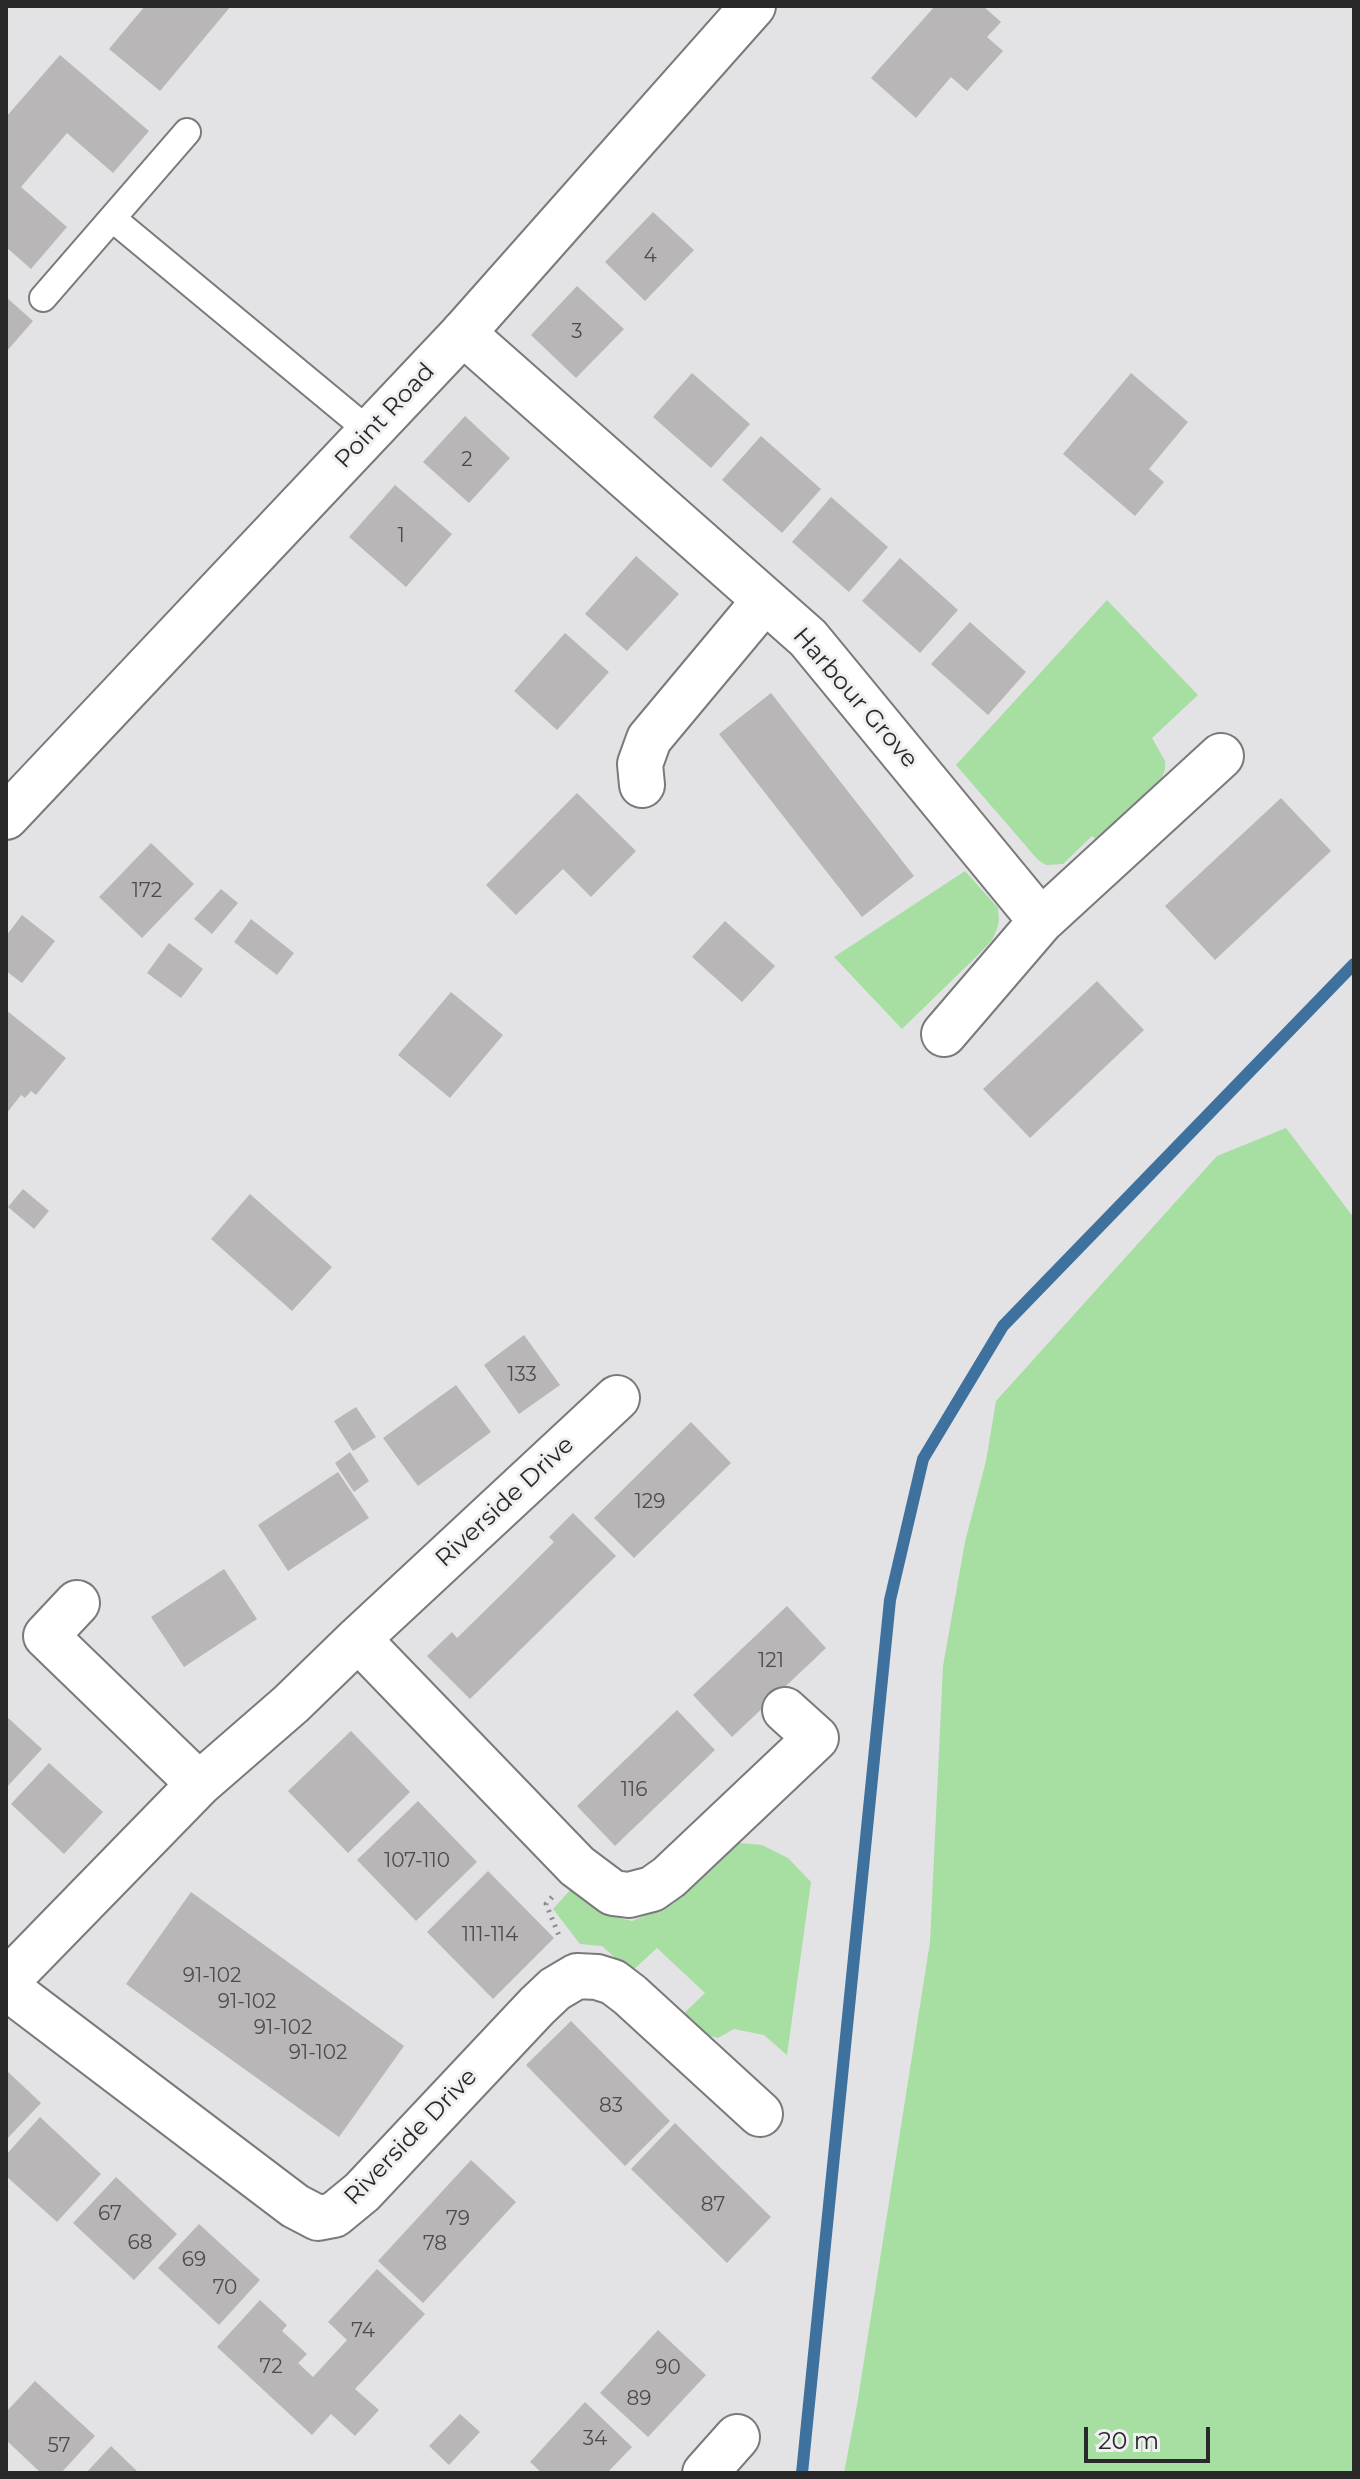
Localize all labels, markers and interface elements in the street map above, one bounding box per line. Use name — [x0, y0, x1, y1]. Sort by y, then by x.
house number: 4 — [643, 244, 657, 268]
house number: 3 — [571, 320, 583, 344]
street label: Point Road — [329, 357, 441, 475]
house number: 2 — [461, 448, 473, 472]
house number: 1 — [397, 524, 405, 548]
street label: Harbour Grove — [786, 622, 924, 774]
house number: 172 — [132, 879, 162, 903]
house number: 133 — [507, 1363, 537, 1387]
street label: Riverside Drive — [430, 1431, 580, 1573]
house number: 129 — [635, 1490, 665, 1514]
house number: 121 — [758, 1649, 784, 1673]
house number: 116 — [621, 1778, 647, 1802]
house number: 107-110 — [384, 1849, 450, 1873]
house number: 111-114 — [462, 1923, 518, 1947]
house number: 91-102 — [183, 1964, 241, 1988]
house number: 91-102 — [218, 1990, 276, 2014]
house number: 91-102 — [254, 2016, 312, 2040]
house number: 91-102 — [289, 2041, 347, 2065]
street label: Riverside Drive — [339, 2063, 483, 2211]
house number: 83 — [599, 2094, 623, 2118]
house number: 87 — [701, 2193, 725, 2217]
house number: 67 — [98, 2202, 122, 2226]
house number: 79 — [446, 2207, 470, 2231]
house number: 68 — [128, 2231, 152, 2255]
house number: 78 — [423, 2232, 447, 2256]
house number: 69 — [182, 2248, 206, 2272]
house number: 70 — [213, 2276, 237, 2300]
house number: 74 — [351, 2319, 375, 2343]
house number: 72 — [259, 2355, 283, 2379]
house number: 90 — [655, 2356, 681, 2380]
house number: 89 — [627, 2387, 651, 2411]
scale bar — [1088, 2411, 1214, 2461]
text: 20 m — [1098, 2426, 1159, 2455]
house number: 34 — [583, 2427, 607, 2451]
house number: 57 — [48, 2434, 70, 2458]

